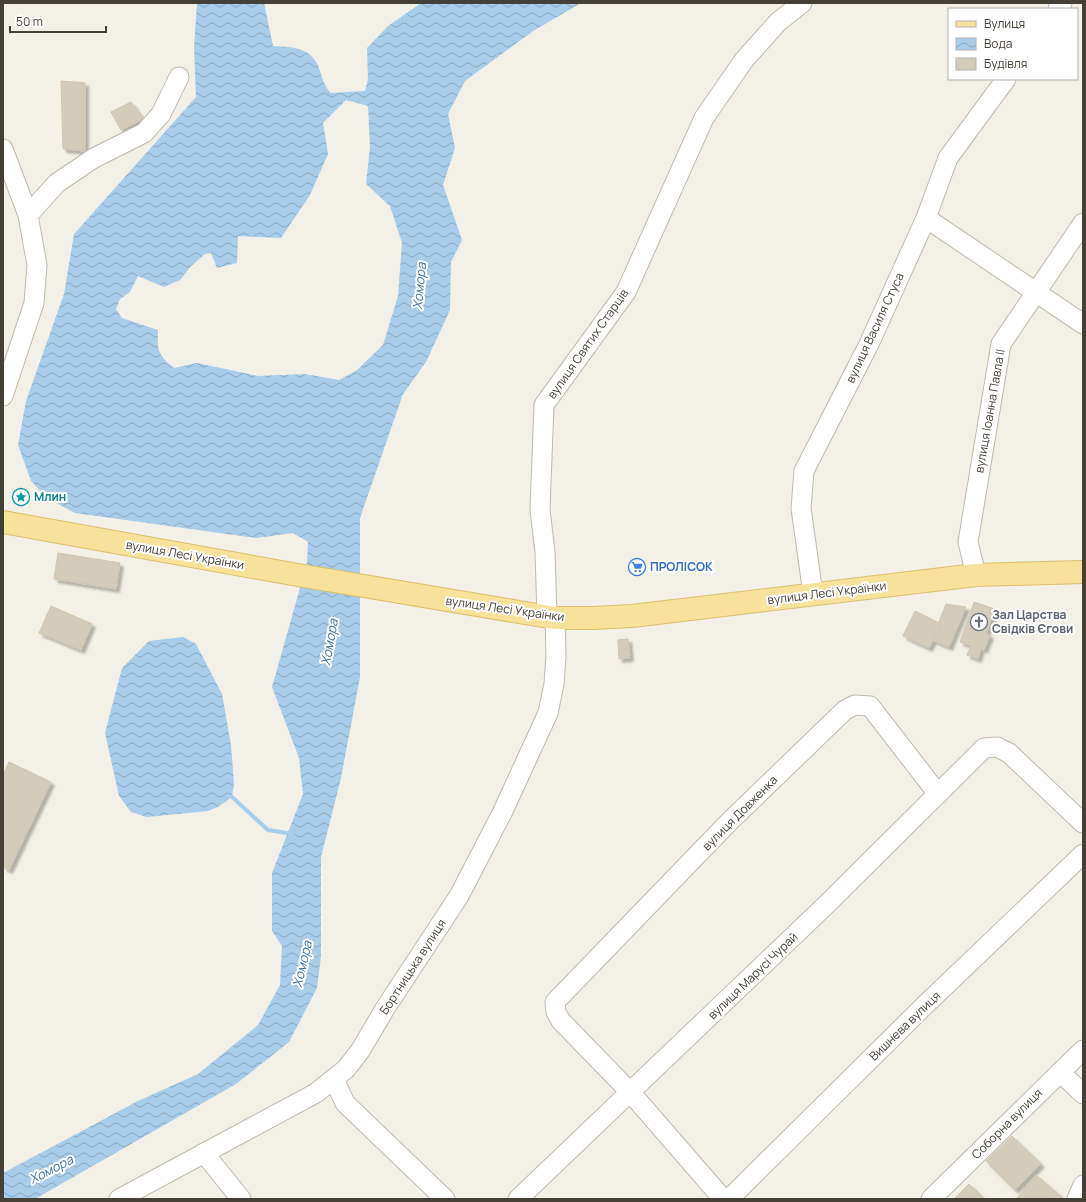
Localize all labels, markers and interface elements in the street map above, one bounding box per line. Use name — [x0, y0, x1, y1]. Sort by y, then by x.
scale bar — [10, 8, 106, 34]
legend — [948, 8, 1078, 80]
text: 50 m — [16, 13, 43, 30]
text: Вулиця — [984, 15, 1025, 32]
text: Вода — [984, 35, 1012, 52]
text: Будівля — [984, 55, 1027, 72]
water label: Хомора — [408, 261, 430, 310]
street label: вулиця Василя Стуса — [841, 270, 908, 386]
street label: вулиця Святих Старців — [543, 285, 632, 402]
street label: вулиця Іоанна Павла II — [970, 348, 1009, 474]
place icon: Млин — [11, 487, 31, 507]
place label: Млин — [34, 488, 66, 505]
street label: вулиця Лесі Українки — [125, 536, 245, 573]
supermarket icon: ПРОЛІСОК — [627, 557, 647, 577]
place label: ПРОЛІСОК — [650, 558, 713, 575]
street label: вулиця Лесі Українки — [767, 577, 887, 608]
street label: вулиця Лесі Українки — [445, 592, 565, 625]
place label: Зал Царства Свідків Єгови — [992, 606, 1073, 637]
church icon: Зал Царства Свідків Єгови — [969, 612, 989, 632]
water label: Хомора — [316, 617, 342, 667]
street label: вулиця Довженка — [698, 771, 781, 854]
street label: Бортницька вулиця — [375, 916, 450, 1018]
street label: вулиця Марусі Чурай — [704, 928, 801, 1023]
water label: Хомора — [288, 938, 316, 989]
street label: Вишнева вулиця — [865, 987, 944, 1064]
street label: Соборна вулиця — [968, 1085, 1046, 1163]
water label: Хомора — [26, 1150, 77, 1188]

